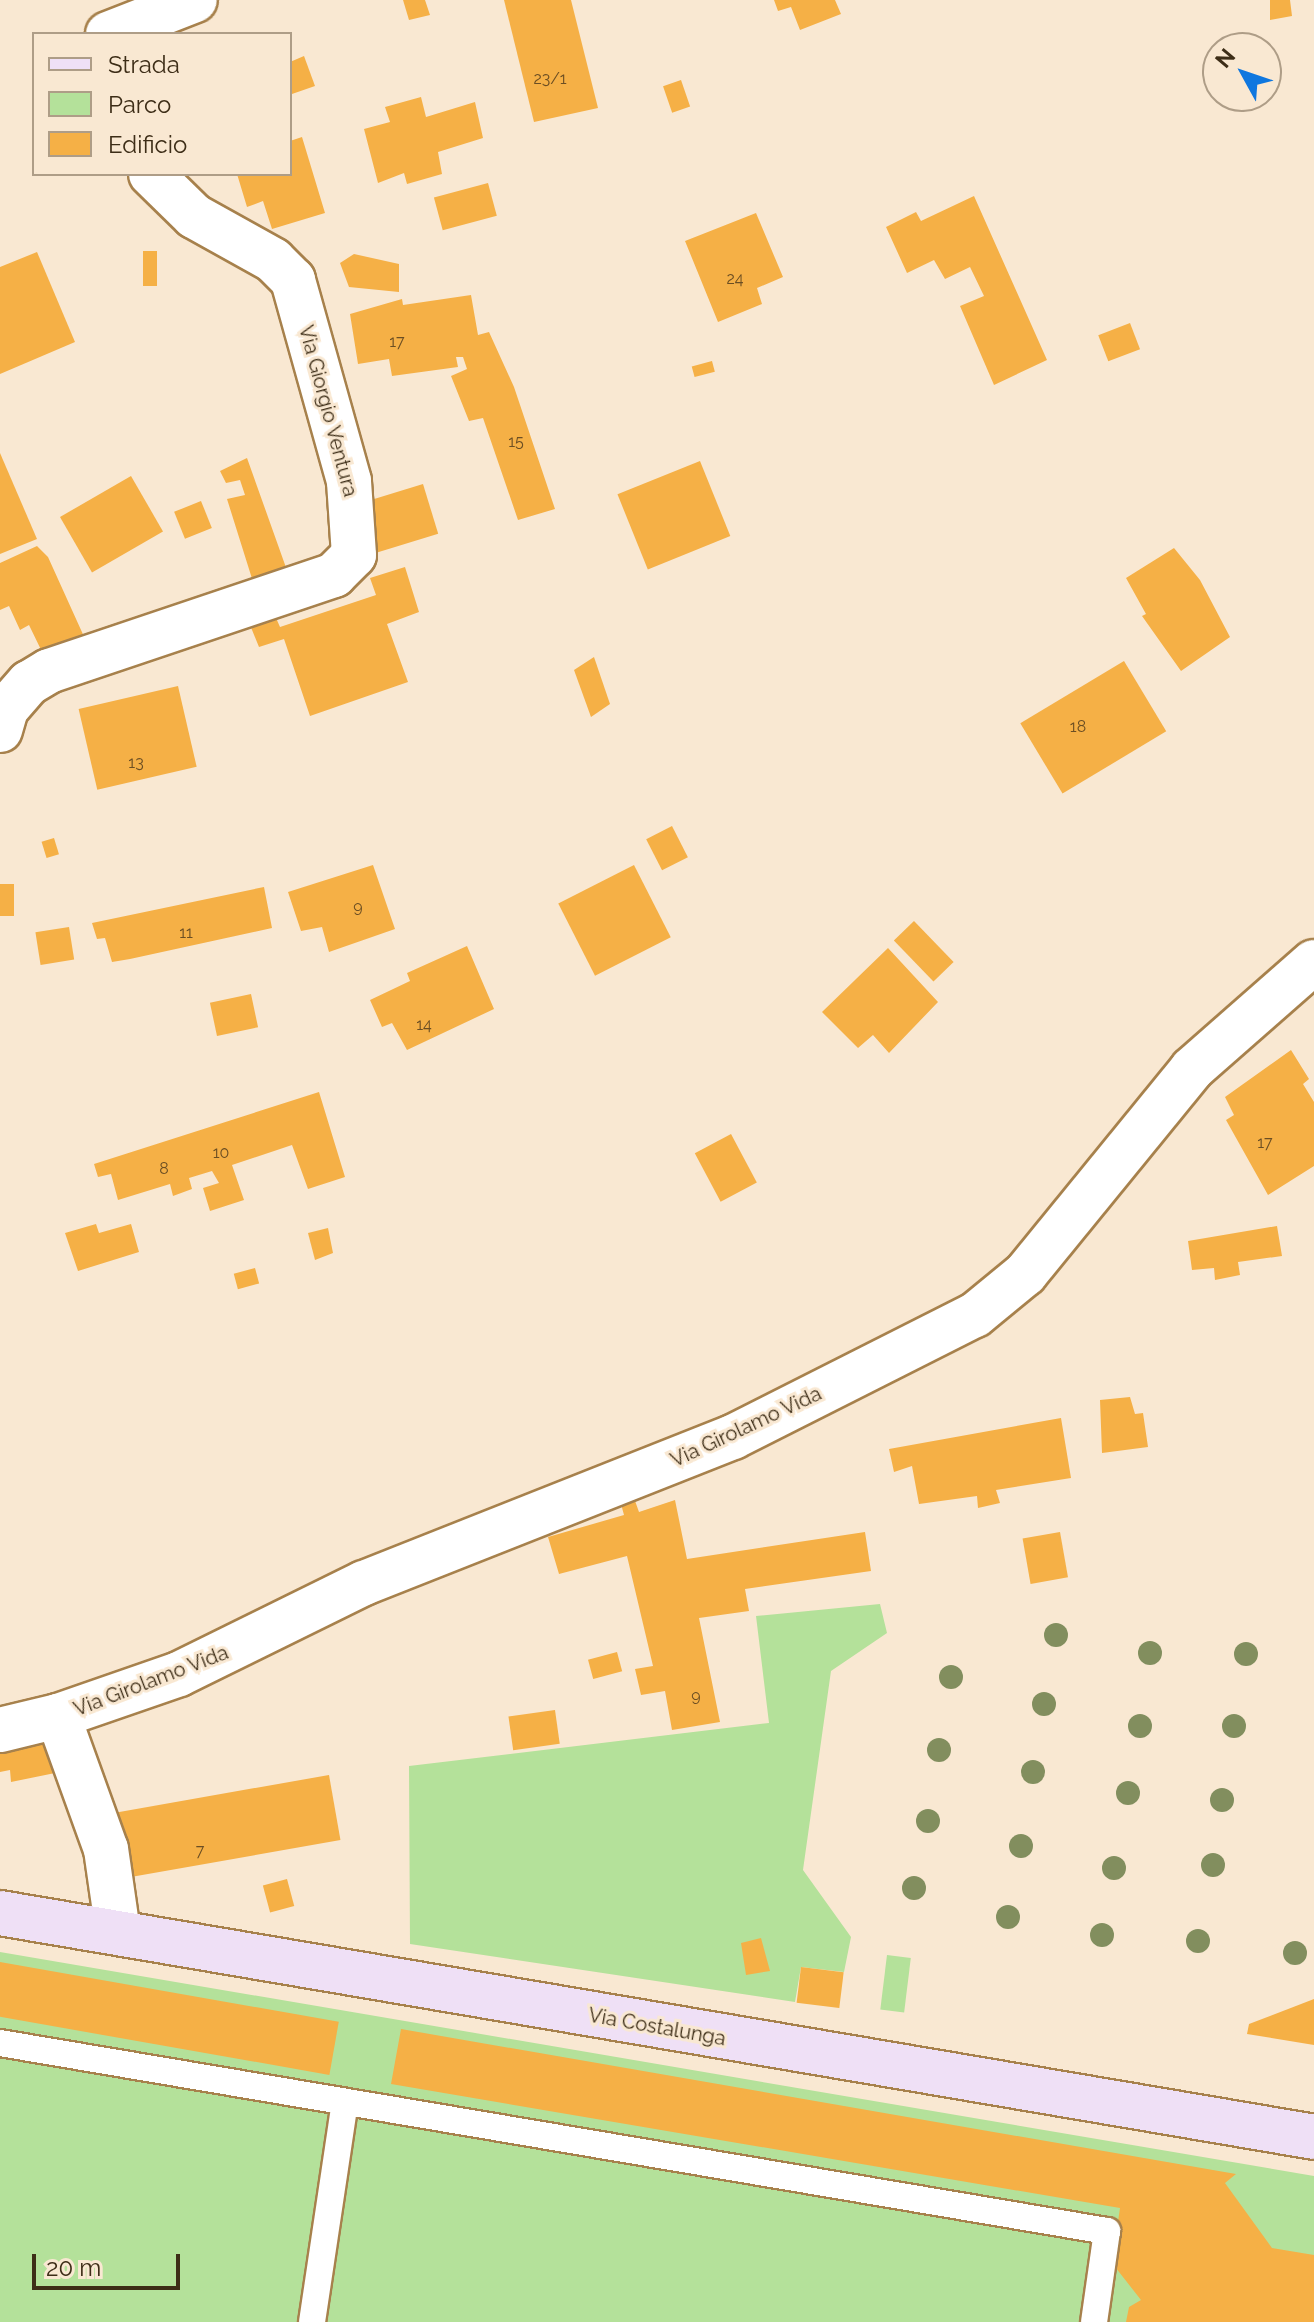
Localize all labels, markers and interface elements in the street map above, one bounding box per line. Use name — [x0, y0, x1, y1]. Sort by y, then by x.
legend — [32, 32, 292, 176]
north arrow — [1202, 32, 1282, 112]
text: N — [1210, 43, 1240, 73]
text: Strada — [108, 50, 180, 79]
house number: 23/1 — [533, 69, 567, 89]
text: Parco — [108, 90, 171, 119]
text: Edificio — [108, 130, 187, 159]
house number: 24 — [726, 269, 744, 289]
street label: Via Giorgio Ventura — [294, 322, 362, 500]
house number: 17 — [389, 332, 405, 352]
house number: 15 — [508, 432, 524, 452]
house number: 18 — [1070, 717, 1086, 737]
house number: 13 — [128, 753, 144, 773]
house number: 9 — [353, 897, 363, 917]
house number: 11 — [179, 923, 193, 943]
house number: 14 — [416, 1015, 432, 1035]
house number: 17 — [1257, 1133, 1273, 1153]
house number: 10 — [213, 1143, 229, 1163]
house number: 8 — [159, 1159, 169, 1179]
street label: Via Girolamo Vida — [667, 1381, 825, 1473]
street label: Via Girolamo Vida — [70, 1640, 232, 1722]
house number: 9 — [691, 1686, 701, 1706]
house number: 7 — [196, 1841, 204, 1861]
street label: Via Costalunga — [586, 2003, 728, 2051]
scale bar — [36, 2238, 184, 2288]
text: 20 m — [46, 2253, 101, 2282]

